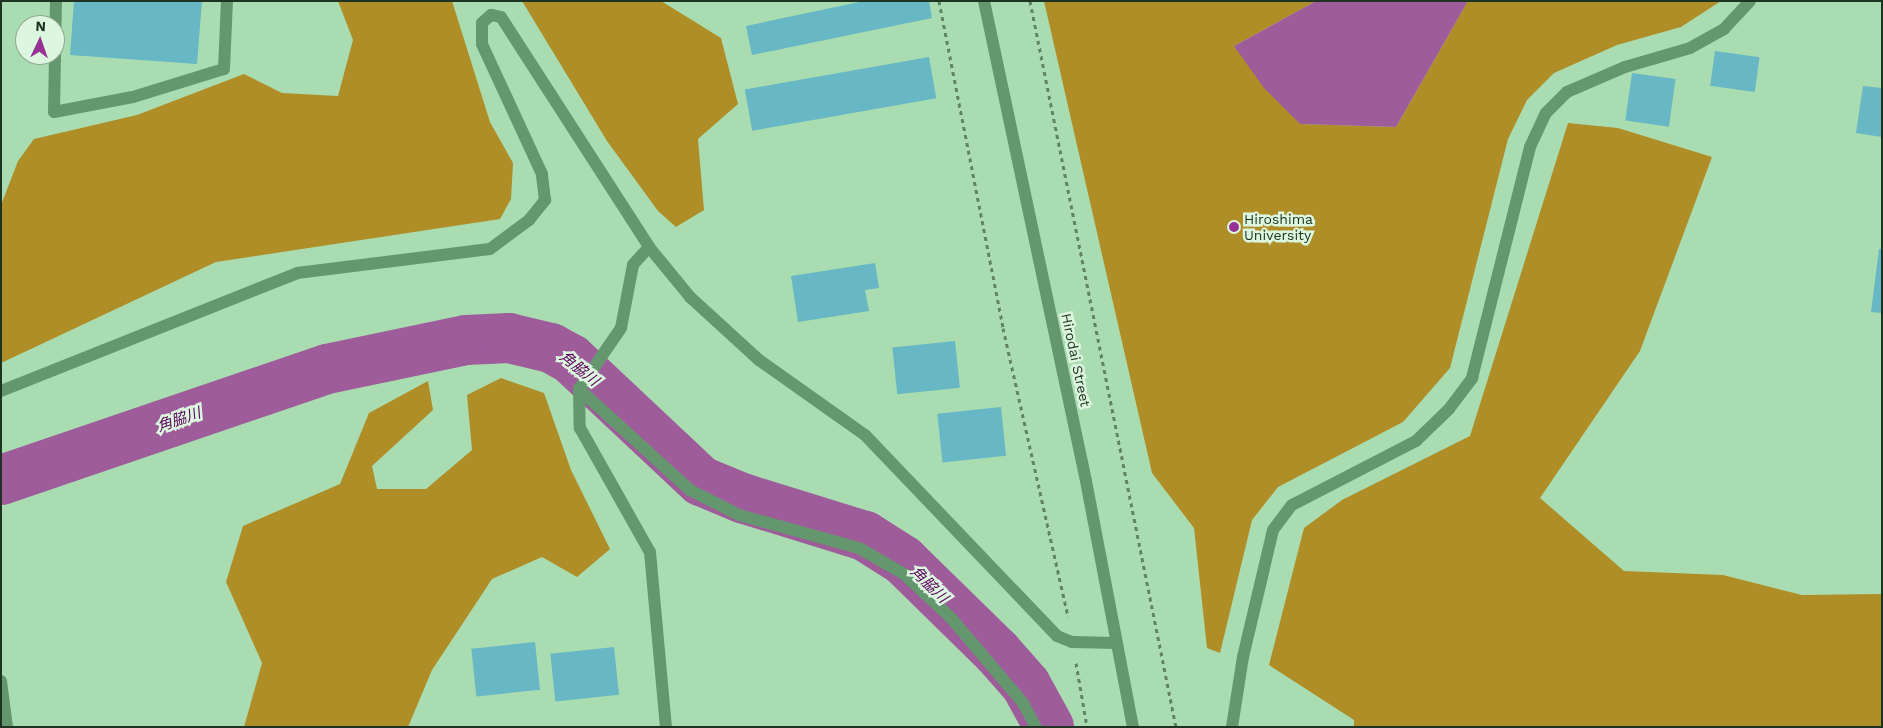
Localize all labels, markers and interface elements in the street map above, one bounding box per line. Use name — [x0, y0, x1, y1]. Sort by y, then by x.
north arrow — [15, 15, 65, 65]
text: N — [35, 18, 46, 34]
place label: Hiroshima University — [1244, 211, 1313, 243]
marker: Hiroshima University — [1228, 221, 1240, 233]
street label: Hirodai Street — [1058, 312, 1094, 408]
water label: 角脇川 — [556, 348, 602, 390]
water label: 角脇川 — [155, 404, 203, 436]
water label: 角脇川 — [907, 563, 951, 607]

